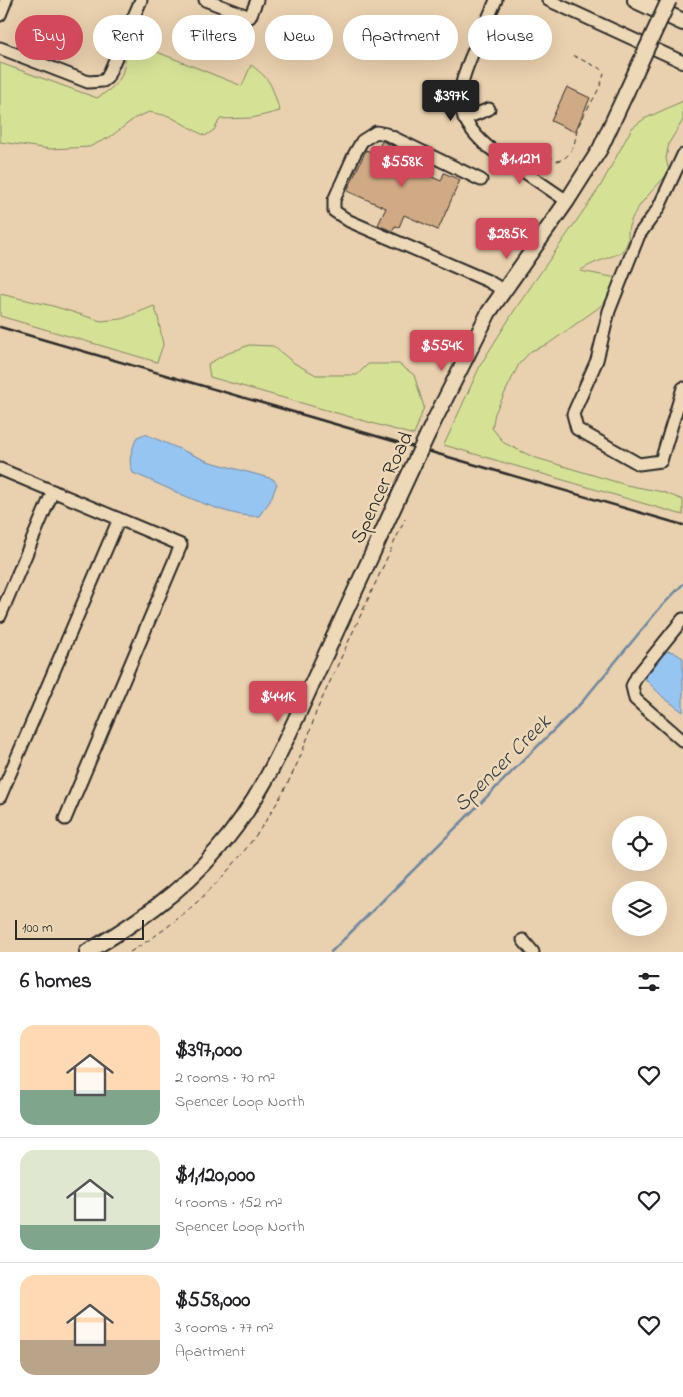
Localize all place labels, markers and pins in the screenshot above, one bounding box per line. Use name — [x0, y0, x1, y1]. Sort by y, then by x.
pin: $397K — [416, 80, 486, 122]
pin: $1.12M — [479, 142, 561, 185]
pin: $558K — [367, 146, 437, 188]
pin: $285K — [472, 218, 542, 260]
pin: $554K — [407, 330, 477, 372]
pin: $441K — [243, 680, 313, 723]

